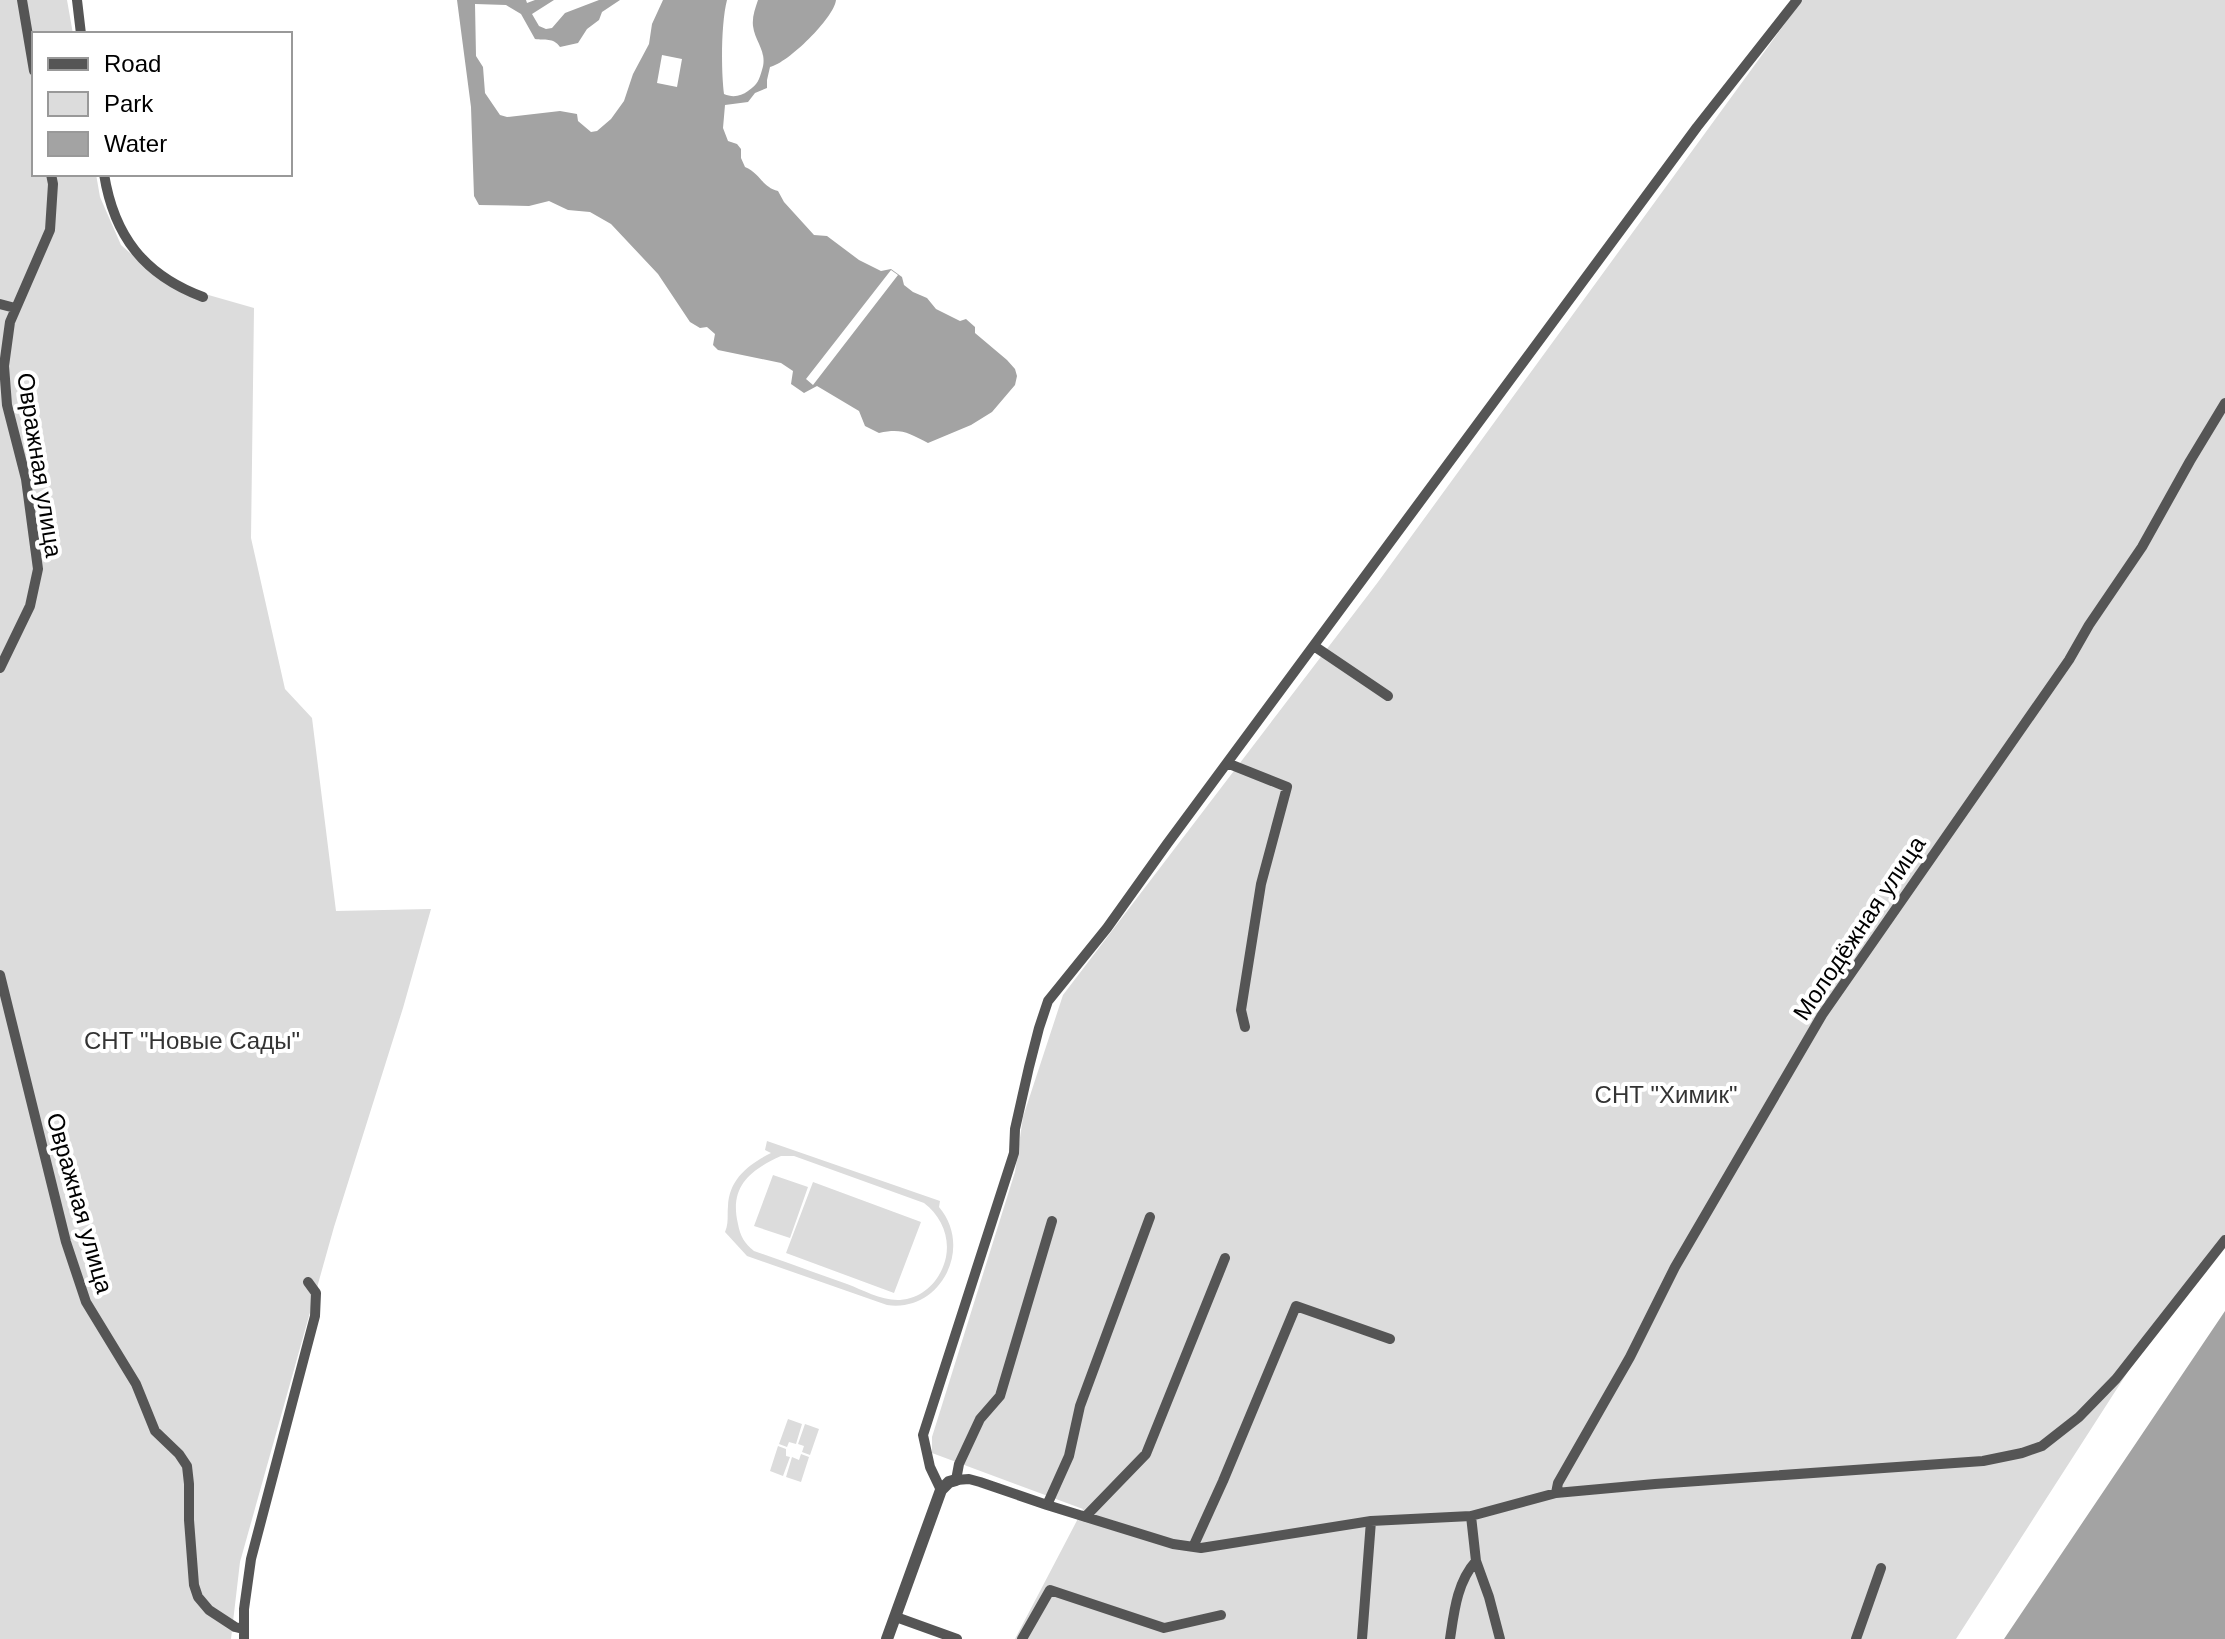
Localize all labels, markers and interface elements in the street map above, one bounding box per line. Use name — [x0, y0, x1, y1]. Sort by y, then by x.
legend — [32, 32, 292, 176]
text: Road — [104, 50, 161, 77]
text: Park — [104, 90, 154, 117]
text: Water — [104, 130, 167, 157]
street label: Овражная улица — [12, 371, 68, 560]
street label: Молодёжная улица — [1787, 830, 1931, 1025]
park label: СНТ "Новые Сады" — [84, 1027, 300, 1054]
park label: СНТ "Химик" — [1595, 1081, 1737, 1108]
street label: Овражная улица — [41, 1110, 119, 1297]

